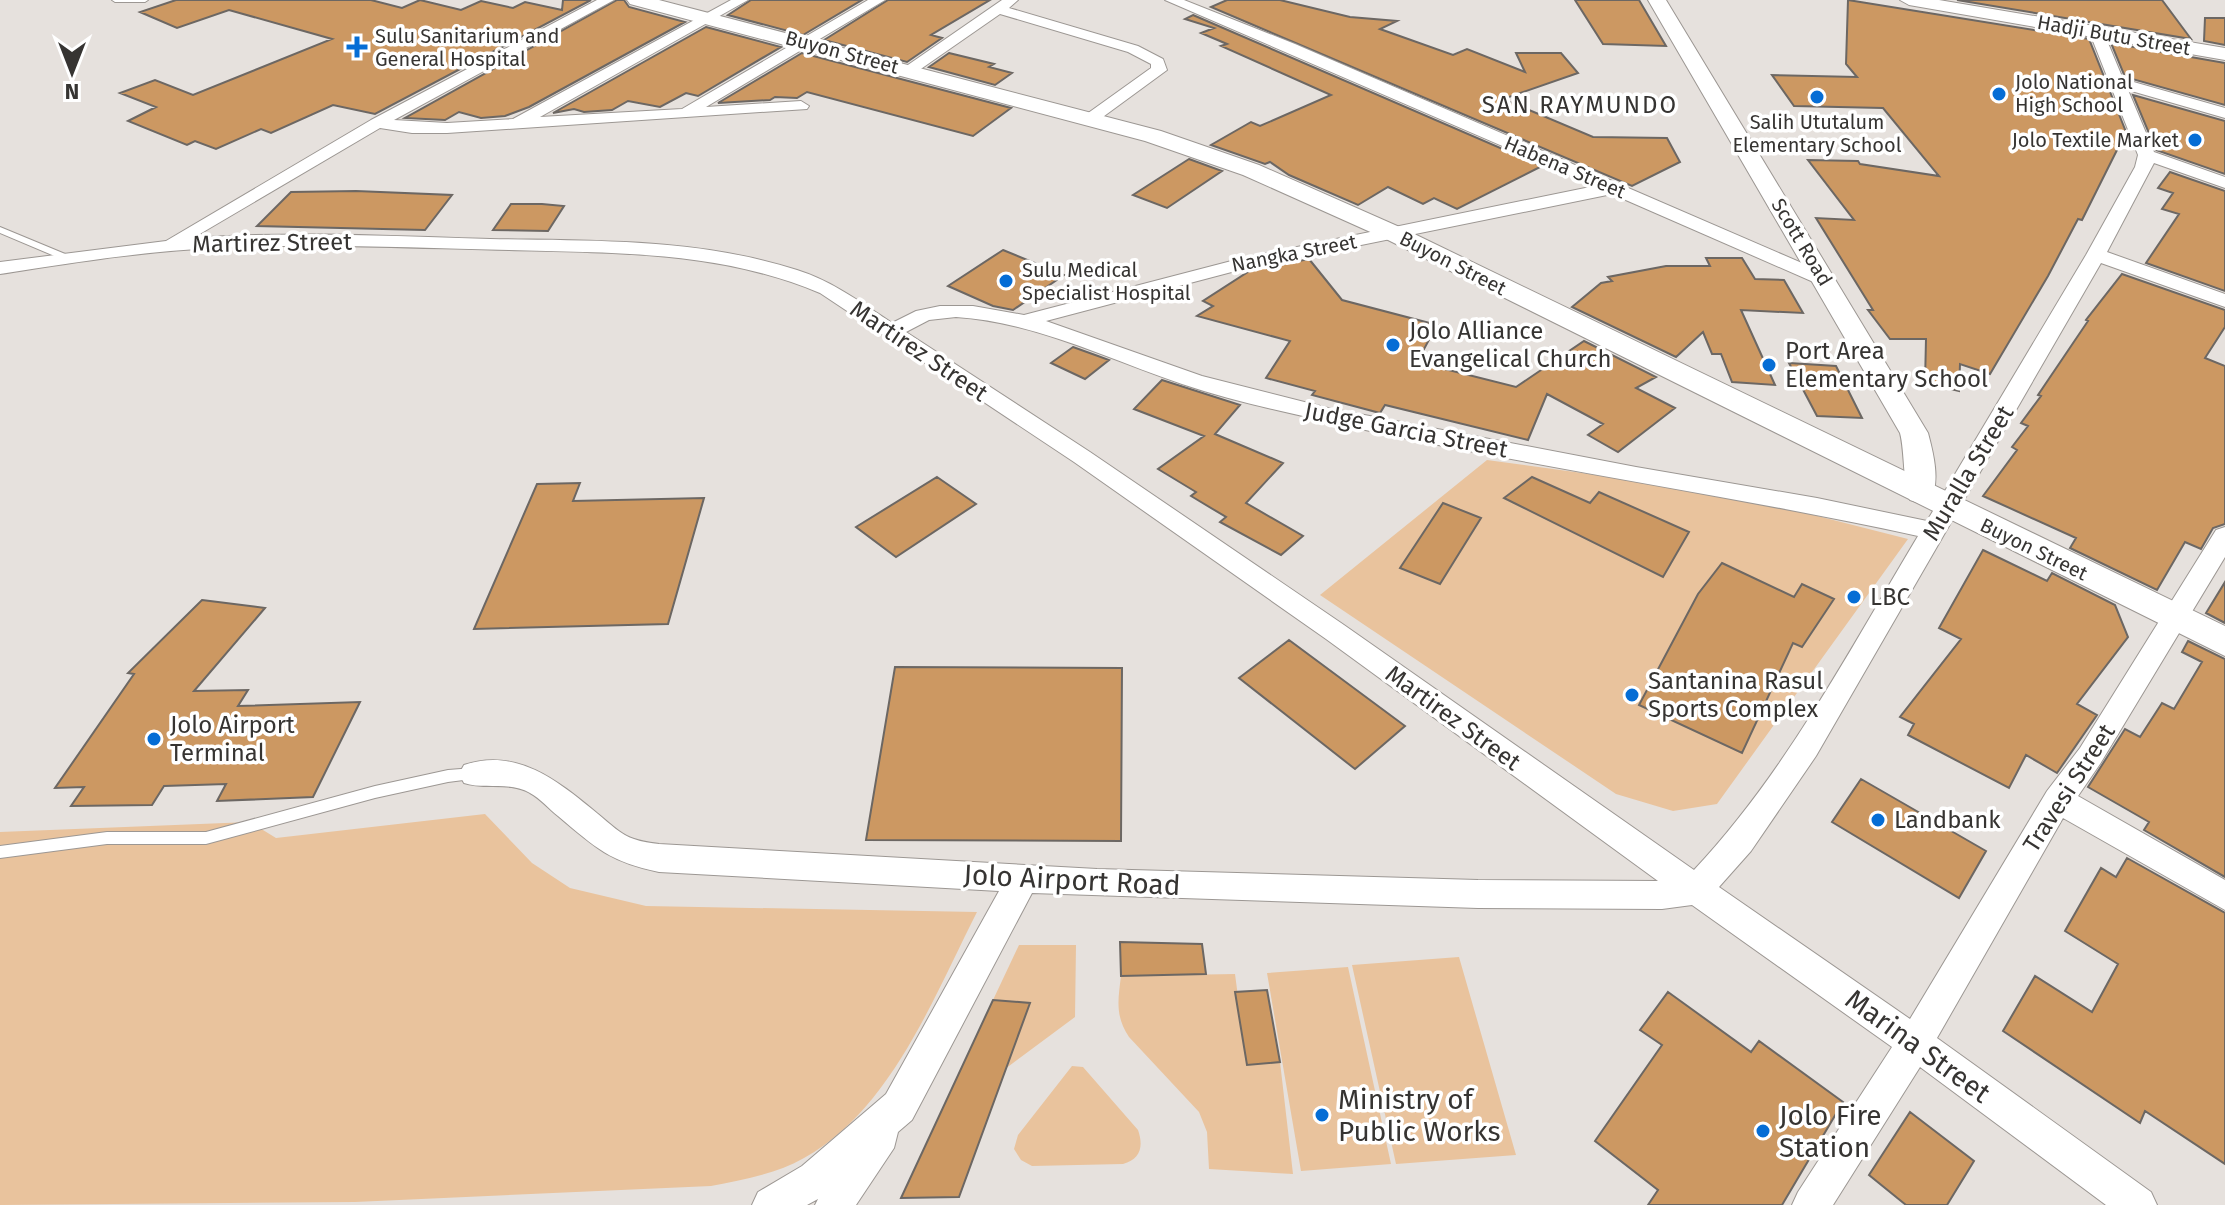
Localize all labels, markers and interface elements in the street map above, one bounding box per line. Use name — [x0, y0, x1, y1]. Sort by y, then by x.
street label: Hadji Butu Street — [2035, 10, 2193, 60]
place label: Sulu Sanitarium and General Hospital — [375, 24, 559, 71]
street label: Buyon Street — [783, 25, 902, 79]
north arrow — [32, 32, 112, 112]
marker: Sulu Sanitarium and General Hospital — [346, 36, 368, 58]
place label: Jolo National High School — [2015, 70, 2133, 117]
text: N — [65, 78, 79, 105]
marker: Jolo National High School — [1990, 85, 2008, 103]
marker: Salih Ututalum Elementary School — [1808, 88, 1826, 106]
district label: SAN RAYMUNDO — [1482, 91, 1678, 119]
place label: Salih Ututalum Elementary School — [1732, 110, 1902, 157]
place label: Jolo Textile Market — [2012, 128, 2180, 152]
street label: Habena Street — [1501, 131, 1630, 204]
marker: Jolo Textile Market — [2186, 131, 2204, 149]
street label: Scott Road — [1767, 194, 1837, 290]
street label: Buyon Street — [1396, 226, 1511, 300]
street label: Martirez Street — [192, 228, 352, 258]
street label: Nangka Street — [1229, 229, 1359, 277]
place label: Sulu Medical Specialist Hospital — [1022, 258, 1191, 305]
marker: Sulu Medical Specialist Hospital — [997, 272, 1015, 290]
street label: Martirez Street — [845, 295, 993, 407]
place label: Jolo Alliance Evangelical Church — [1409, 317, 1612, 373]
marker: Jolo Alliance Evangelical Church — [1384, 336, 1402, 354]
place label: Port Area Elementary School — [1785, 337, 1988, 393]
marker: Port Area Elementary School — [1760, 356, 1778, 374]
street label: Judge Garcia Street — [1302, 397, 1510, 464]
street label: Muralla Street — [1917, 400, 2019, 546]
street label: Buyon Street — [1976, 513, 2092, 586]
place label: LBC — [1870, 583, 1910, 611]
marker: LBC — [1845, 588, 1863, 606]
street label: Martirez Street — [1380, 660, 1526, 776]
place label: Santanina Rasul Sports Complex — [1648, 667, 1823, 723]
marker: Santanina Rasul Sports Complex — [1623, 686, 1641, 704]
place label: Jolo Airport Terminal — [170, 711, 295, 767]
street label: Travesi Street — [2017, 718, 2121, 857]
marker: Jolo Airport Terminal — [145, 730, 163, 748]
place label: Landbank — [1894, 806, 2001, 834]
marker: Landbank — [1869, 811, 1887, 829]
street label: Jolo Airport Road — [963, 858, 1181, 902]
street label: Marina Street — [1839, 982, 1997, 1110]
place label: Ministry of Public Works — [1338, 1083, 1501, 1148]
place label: Jolo Fire Station — [1779, 1099, 1882, 1164]
marker: Ministry of Public Works — [1313, 1106, 1331, 1124]
marker: Jolo Fire Station — [1754, 1122, 1772, 1140]

